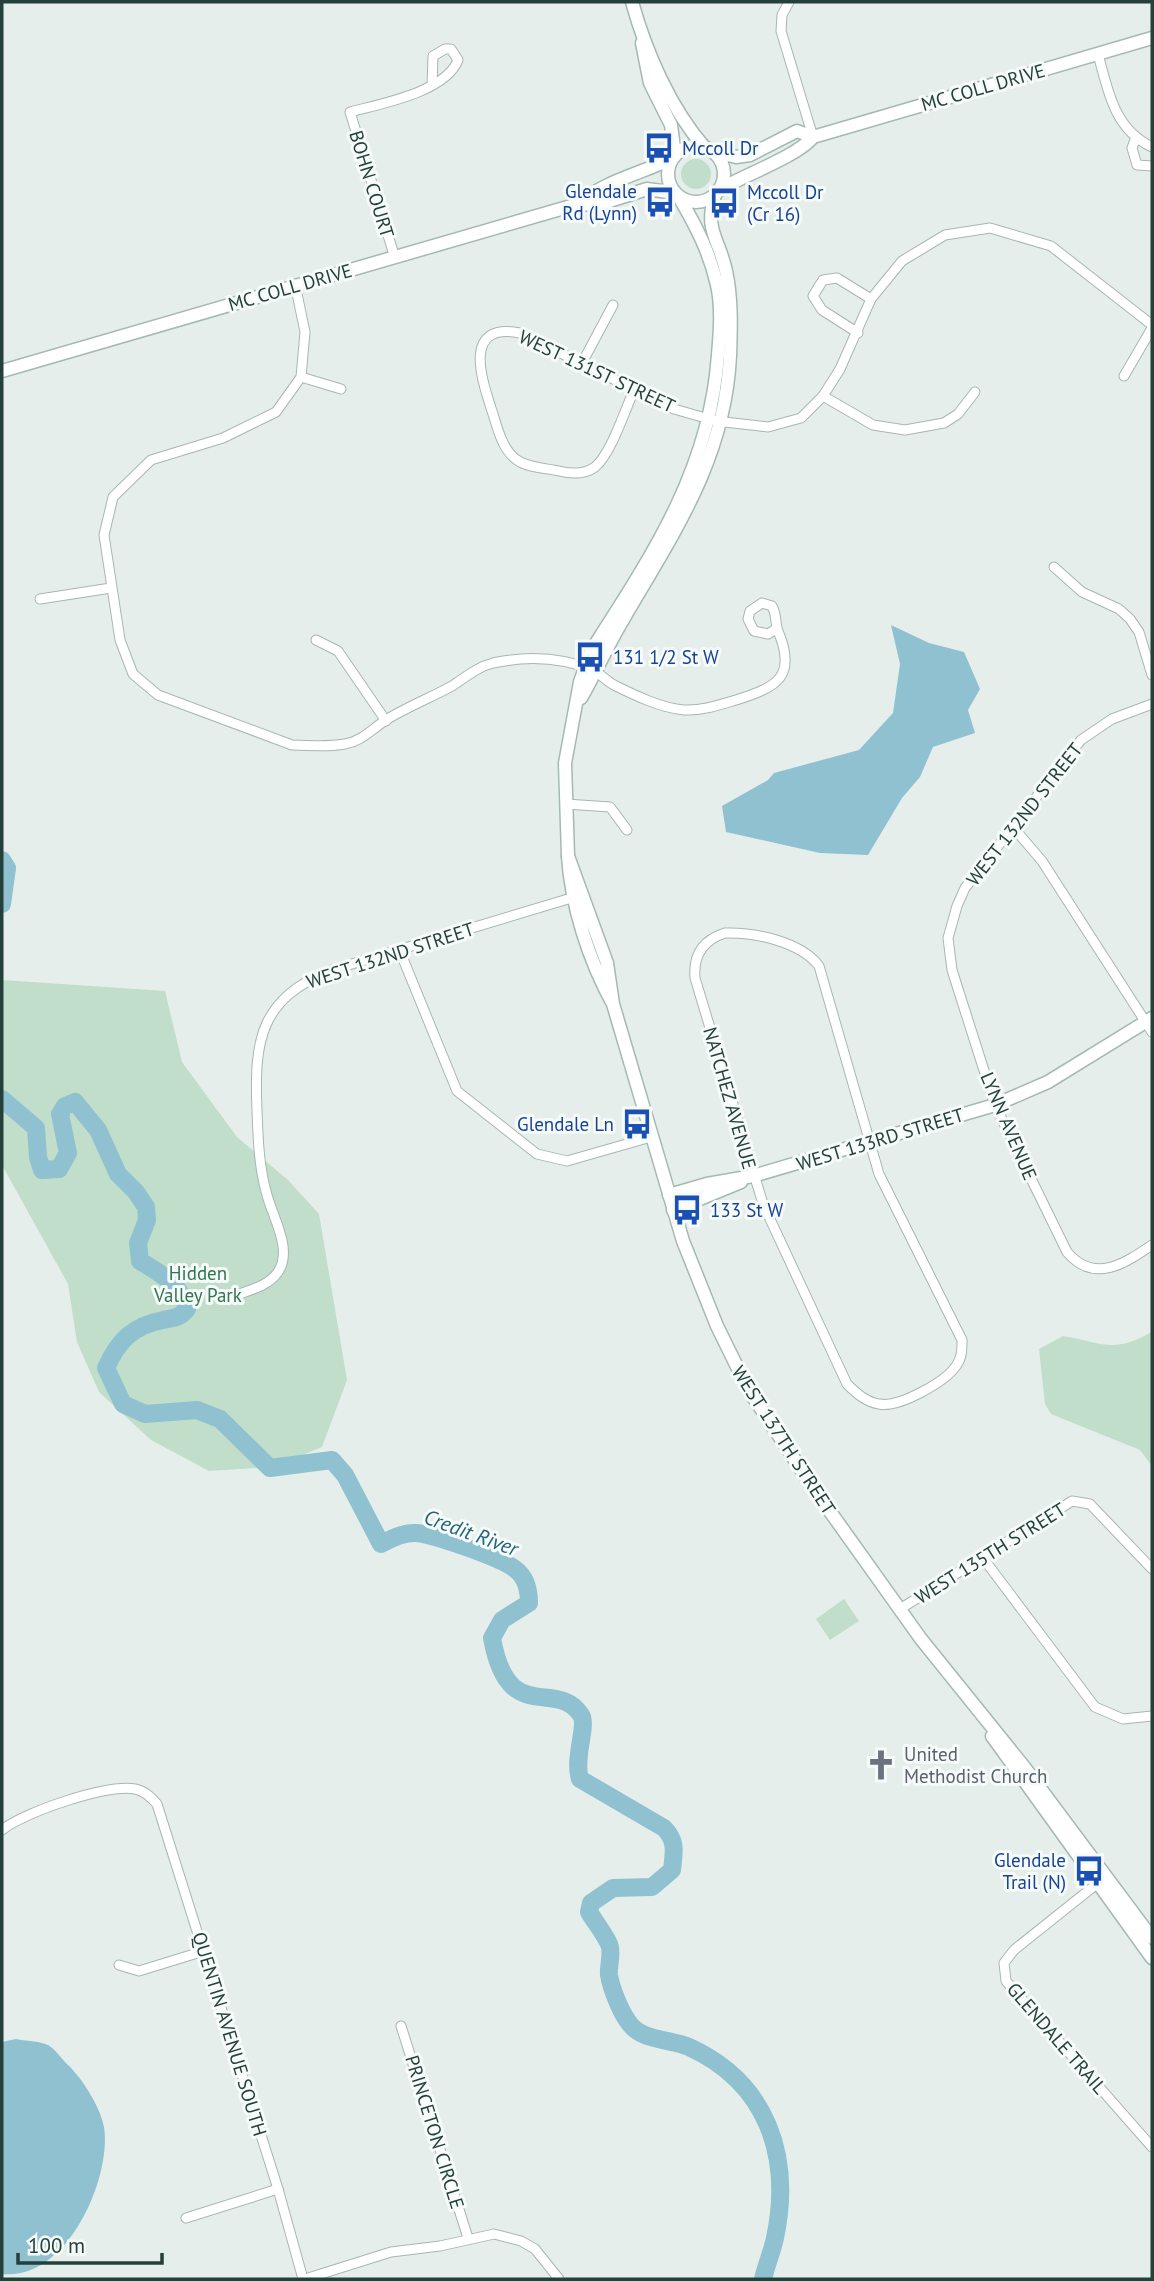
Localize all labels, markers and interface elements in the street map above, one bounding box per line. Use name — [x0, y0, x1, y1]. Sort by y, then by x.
street label: MC COLL DRIVE — [918, 58, 1048, 116]
street label: BOHN COURT — [344, 127, 400, 241]
bus stop icon: Mccoll Dr — [642, 131, 676, 165]
place label: Mccoll Dr — [682, 136, 759, 160]
place label: Glendale Rd (Lynn) — [562, 179, 637, 225]
place label: Mccoll Dr (Cr 16) — [747, 180, 824, 226]
bus stop icon: Glendale Rd (Lynn) — [643, 185, 677, 219]
bus stop icon: Mccoll Dr (Cr 16) — [707, 186, 741, 220]
street label: MC COLL DRIVE — [225, 258, 355, 316]
street label: WEST 131ST STREET — [515, 324, 679, 418]
bus stop icon: 131 1/2 St W — [573, 640, 607, 674]
place label: 131 1/2 St W — [613, 645, 719, 669]
street label: WEST 132ND STREET — [961, 737, 1088, 890]
street label: WEST 132ND STREET — [303, 916, 477, 993]
street label: NATCHEZ AVENUE — [698, 1024, 762, 1172]
street label: LYNN AVENUE — [975, 1068, 1043, 1184]
street label: WEST 133RD STREET — [793, 1102, 967, 1176]
bus stop icon: Glendale Ln — [620, 1107, 654, 1141]
place label: Glendale Ln — [517, 1112, 614, 1136]
bus stop icon: 133 St W — [670, 1193, 704, 1227]
place label: 133 St W — [710, 1198, 783, 1222]
park label: Hidden Valley Park — [153, 1261, 242, 1307]
street label: WEST 137TH STREET — [727, 1361, 841, 1520]
street label: WEST 135TH STREET — [910, 1497, 1070, 1609]
water label: Credit River — [420, 1503, 524, 1563]
place label: United Methodist Church — [904, 1742, 1047, 1788]
church icon: United Methodist Church — [864, 1748, 898, 1782]
place label: Glendale Trail (N) — [994, 1848, 1066, 1894]
bus stop icon: Glendale Trail (N) — [1072, 1854, 1106, 1888]
street label: QUENTIN AVENUE SOUTH — [188, 1929, 272, 2139]
street label: GLENDALE TRAIL — [1002, 1977, 1112, 2099]
street label: PRINCETON CIRCLE — [400, 2052, 470, 2212]
scale bar — [18, 2222, 161, 2266]
text: 100 m — [28, 2232, 85, 2259]

